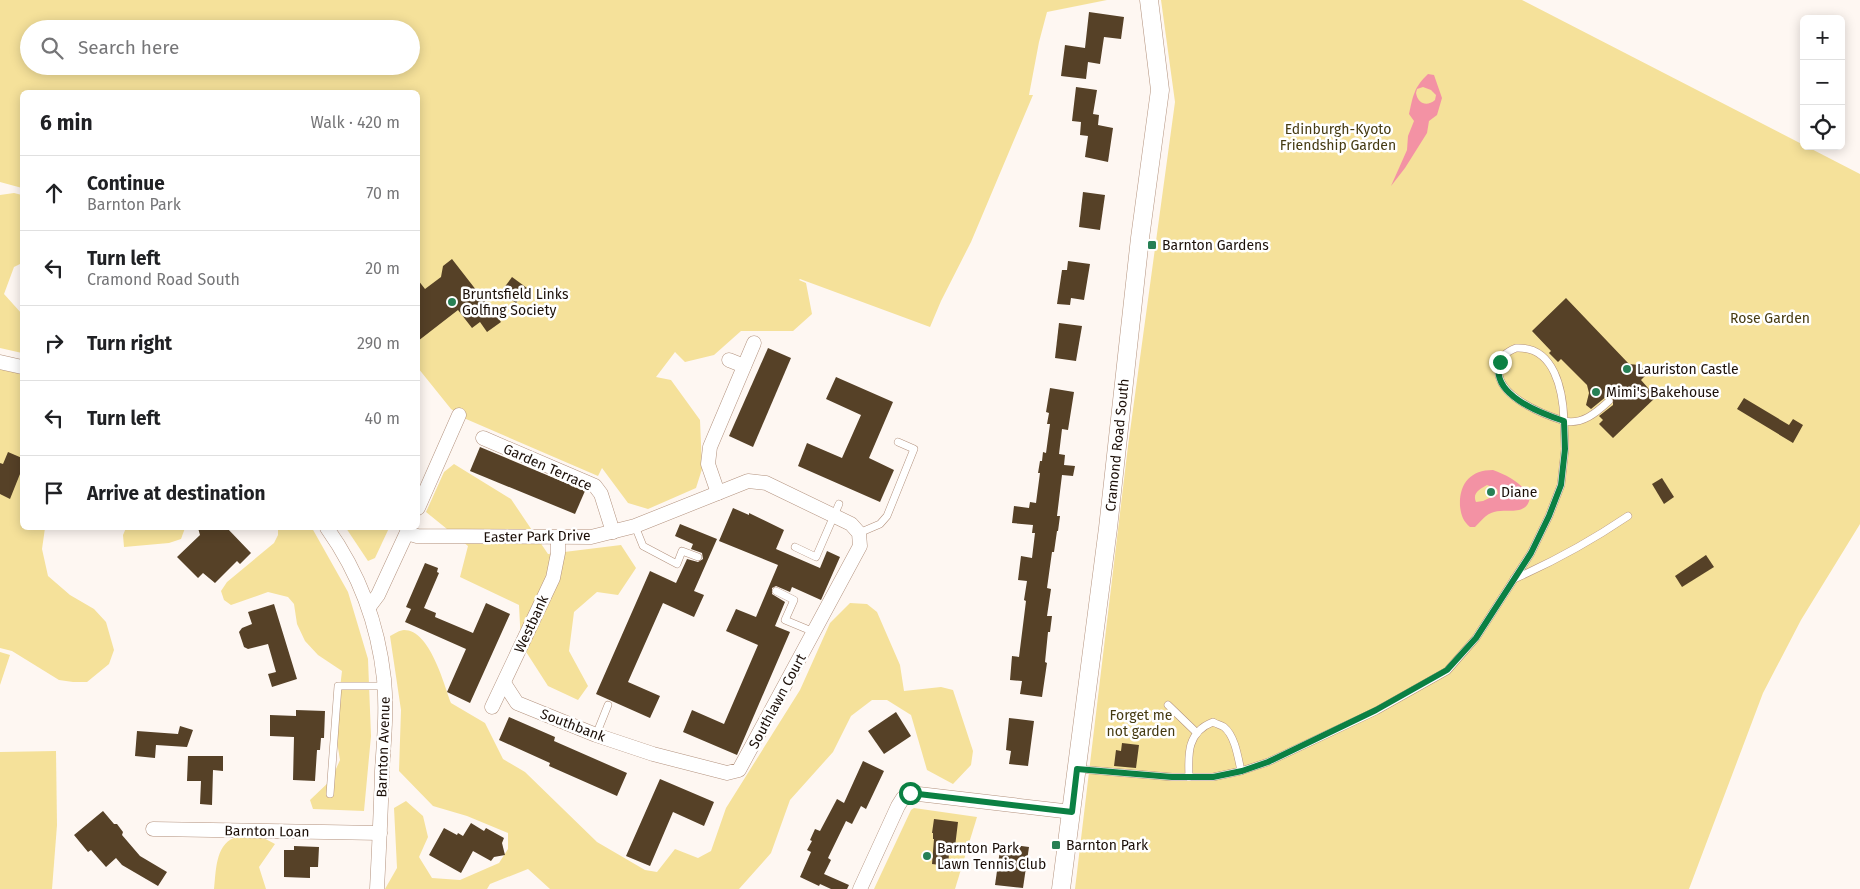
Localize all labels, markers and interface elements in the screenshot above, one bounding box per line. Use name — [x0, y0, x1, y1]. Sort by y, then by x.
map controls — [1800, 15, 1845, 150]
button: + — [1800, 15, 1845, 60]
search box — [20, 20, 420, 75]
icon: search — [38, 34, 66, 62]
text: Search here — [78, 36, 179, 59]
button: − — [1800, 60, 1845, 105]
button: locate — [1800, 105, 1845, 150]
text: 6 min — [40, 110, 93, 136]
text: Walk · 420 m — [311, 113, 400, 132]
park label: Edinburgh-Kyoto Friendship Garden — [1280, 121, 1396, 154]
text: Continue — [87, 172, 165, 195]
icon: ahead — [40, 179, 68, 207]
text: 70 m — [366, 184, 400, 203]
text: Barnton Park — [87, 195, 181, 214]
place label: Barnton Gardens — [1162, 237, 1269, 254]
marker: Barnton Gardens — [1146, 239, 1158, 251]
text: Turn left — [87, 247, 161, 270]
icon: left — [40, 254, 68, 282]
text: 20 m — [365, 259, 400, 278]
text: Cramond Road South — [87, 270, 240, 289]
place label: Bruntsfield Links Golfing Society — [462, 286, 569, 319]
marker: Bruntsfield Links Golfing Society — [446, 296, 458, 308]
park label: Rose Garden — [1730, 310, 1810, 327]
icon: right — [40, 329, 68, 357]
text: Turn right — [87, 332, 172, 355]
text: 290 m — [357, 334, 400, 353]
route end — [1489, 351, 1512, 374]
place label: Lauriston Castle — [1637, 361, 1739, 378]
marker: Lauriston Castle — [1621, 363, 1633, 375]
street label: Cramond Road South — [1102, 378, 1133, 512]
place label: Mimi's Bakehouse — [1606, 384, 1719, 401]
marker: Mimi's Bakehouse — [1590, 386, 1602, 398]
icon: left — [40, 404, 68, 432]
text: Turn left — [87, 407, 161, 430]
text: 40 m — [365, 409, 400, 428]
street label: Garden Terrace — [501, 440, 595, 495]
icon: arrive — [40, 479, 68, 507]
text: Arrive at destination — [87, 482, 266, 505]
place label: Diane — [1501, 484, 1537, 501]
marker: Diane — [1485, 486, 1497, 498]
street label: Easter Park Drive — [483, 527, 591, 546]
street label: Westbank — [511, 592, 553, 656]
street label: Southlawn Court — [745, 650, 810, 752]
street label: Barnton Avenue — [373, 696, 394, 798]
street label: Southbank — [538, 705, 609, 746]
park label: Forget me not garden — [1107, 707, 1175, 740]
route start — [899, 782, 922, 805]
street label: Barnton Loan — [224, 822, 310, 841]
place label: Barnton Park — [1066, 837, 1149, 854]
marker: Barnton Park — [1050, 839, 1062, 851]
place label: Barnton Park Lawn Tennis Club — [937, 840, 1046, 873]
marker: Barnton Park Lawn Tennis Club — [921, 850, 933, 862]

